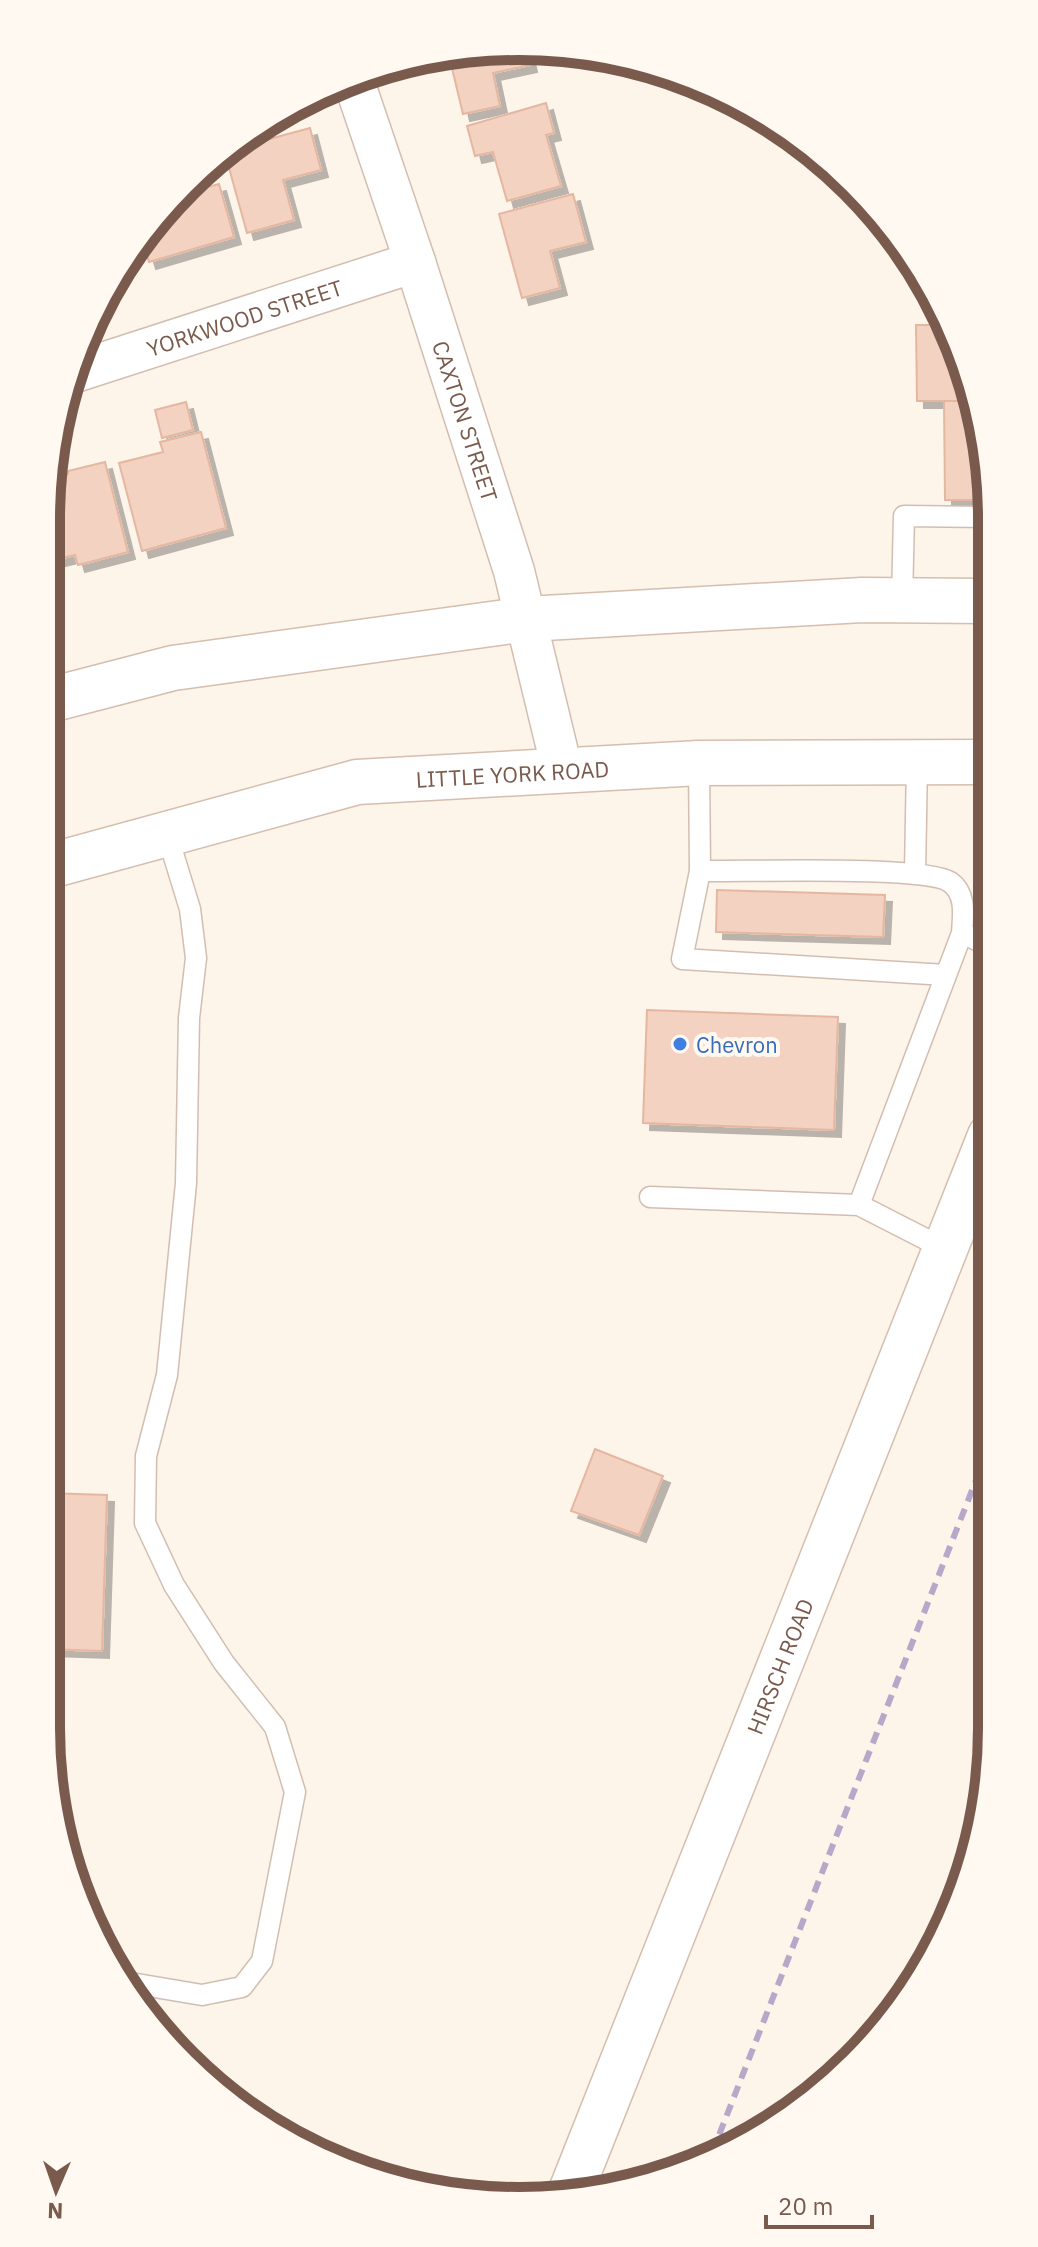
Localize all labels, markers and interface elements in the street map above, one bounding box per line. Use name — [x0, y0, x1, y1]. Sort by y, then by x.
street label: YORKWOOD STREET — [143, 272, 346, 362]
street label: CAXTON STREET — [427, 337, 505, 505]
street label: LITTLE YORK ROAD — [415, 754, 610, 793]
place label: Chevron — [696, 1030, 778, 1059]
marker: Chevron — [671, 1035, 689, 1053]
street label: HIRSCH ROAD — [739, 1594, 819, 1738]
north arrow — [16, 2151, 96, 2231]
scale bar — [766, 2179, 872, 2229]
text: 20 m — [778, 2190, 833, 2222]
text: N — [47, 2197, 64, 2226]

